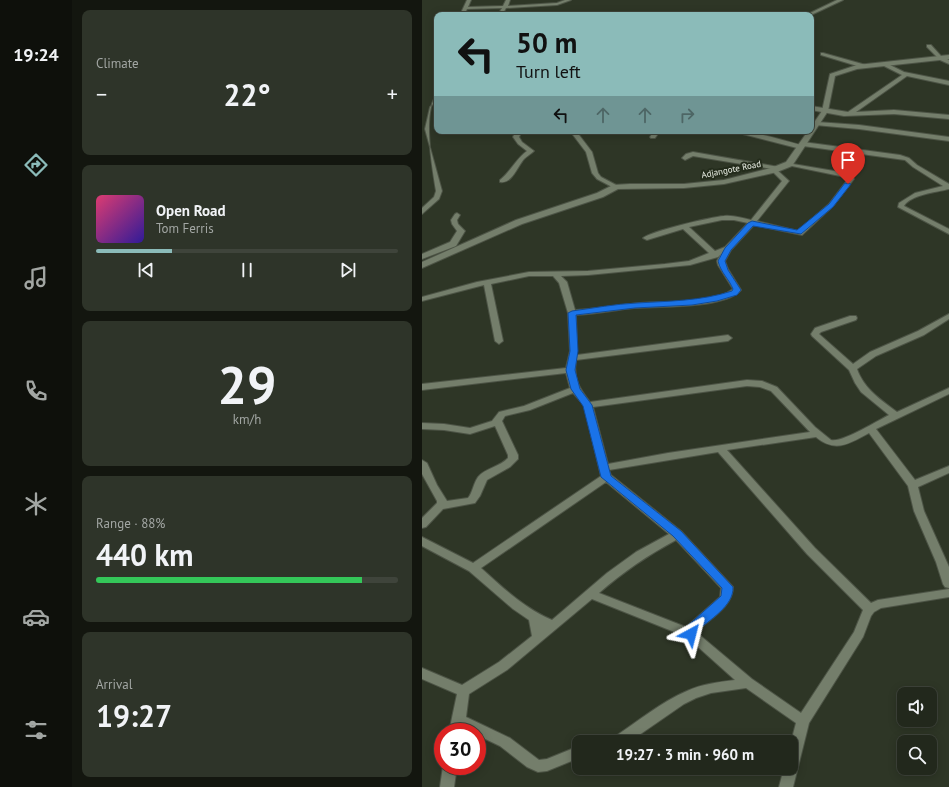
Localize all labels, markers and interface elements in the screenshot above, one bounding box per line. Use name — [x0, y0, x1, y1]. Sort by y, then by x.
text: 50 m — [516, 24, 577, 61]
icon: left — [450, 28, 502, 80]
text: 19:24 — [13, 43, 59, 66]
text: Climate — [96, 55, 139, 72]
text: Turn left — [516, 60, 581, 83]
text: 22° — [223, 75, 271, 114]
text: − — [96, 80, 107, 108]
text: + — [387, 80, 398, 108]
icon: left — [550, 104, 572, 126]
icon: ahead — [592, 104, 614, 126]
icon: ahead — [634, 104, 656, 126]
icon: right — [676, 104, 698, 126]
pin — [831, 143, 865, 184]
icon: arrive — [837, 149, 859, 171]
icon: directions — [22, 151, 50, 179]
street label: Adjangote Road — [700, 158, 762, 180]
text: Open Road — [156, 201, 226, 220]
text: Tom Ferris — [156, 220, 214, 237]
icon: previous — [135, 259, 157, 281]
icon: pause — [236, 259, 258, 281]
icon: next — [337, 259, 359, 281]
icon: music — [22, 264, 50, 292]
text: 29 — [218, 351, 276, 418]
icon: phone — [22, 377, 50, 405]
text: km/h — [233, 411, 261, 428]
icon: climate — [22, 490, 50, 518]
text: Range · 88% — [96, 515, 165, 532]
text: 440 km — [96, 535, 194, 574]
icon: car — [22, 603, 50, 631]
position arrow — [670, 613, 712, 655]
text: Arrival — [96, 676, 132, 693]
map controls — [897, 687, 937, 775]
button: sound — [897, 687, 937, 727]
text: 19:27 — [96, 696, 172, 735]
icon: filters — [22, 716, 50, 744]
speed limit sign: 30 — [434, 723, 486, 775]
button: search — [897, 735, 937, 775]
text: 19:27 · 3 min · 960 m — [616, 745, 754, 764]

